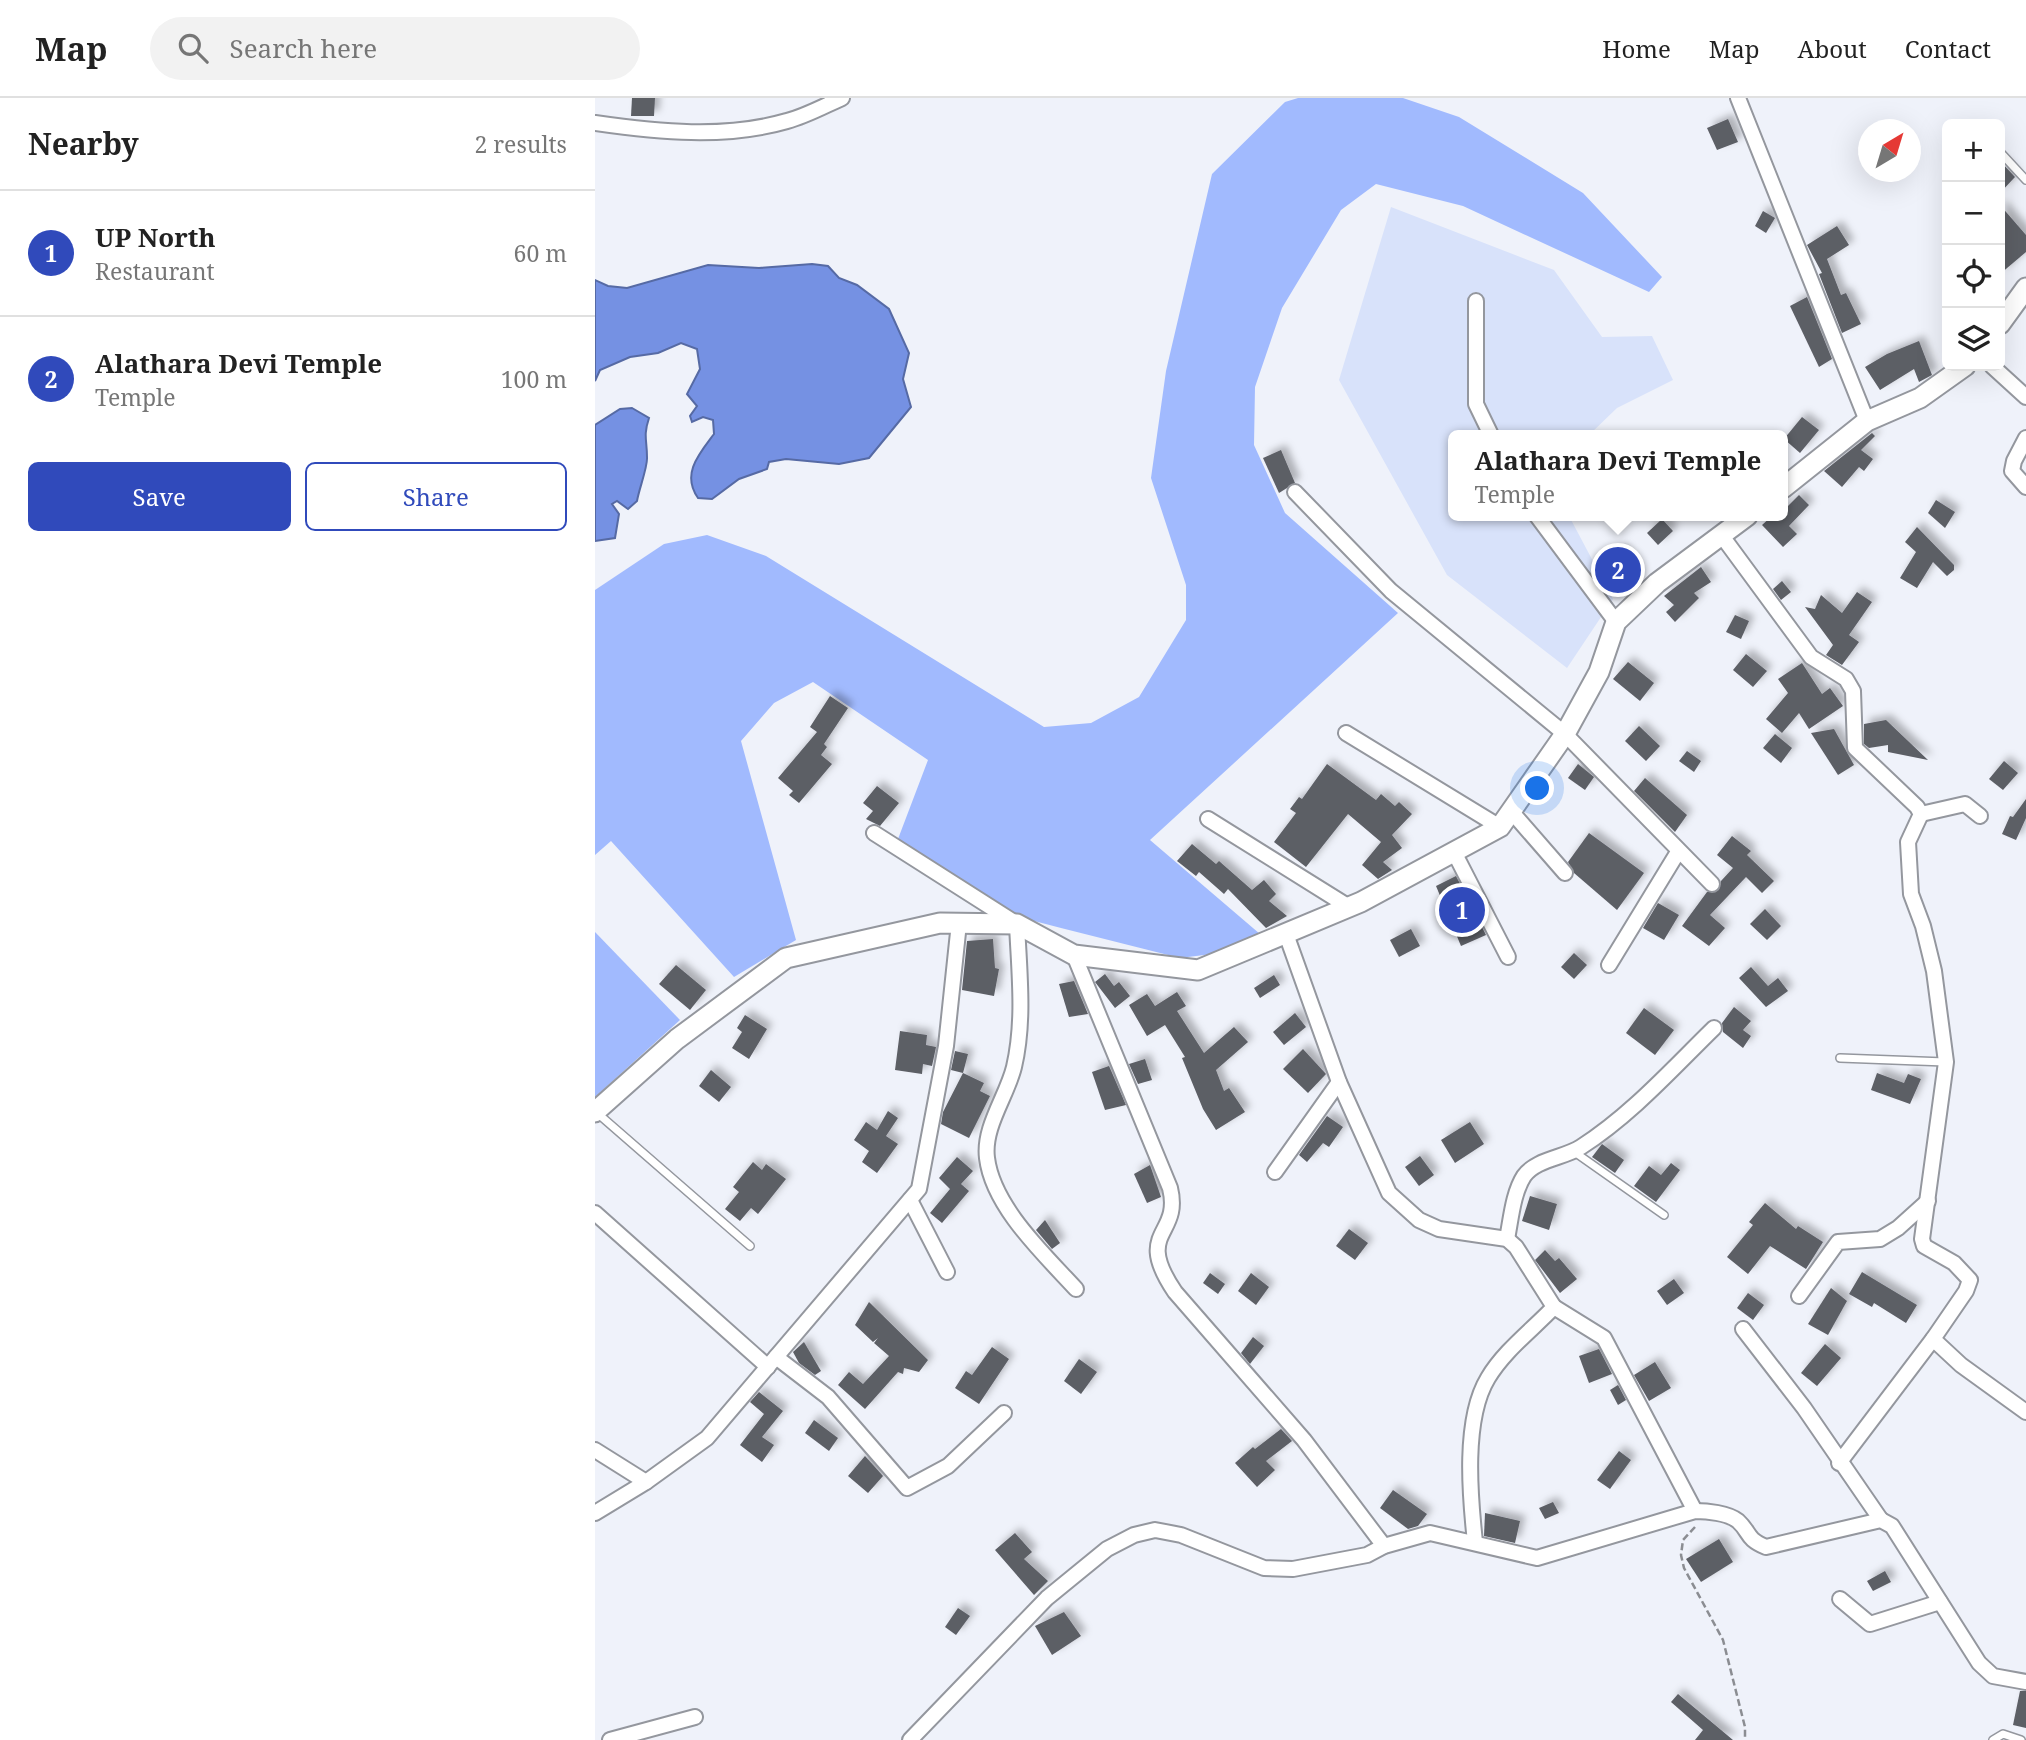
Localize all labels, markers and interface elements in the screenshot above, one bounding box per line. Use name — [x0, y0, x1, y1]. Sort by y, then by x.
search box — [150, 17, 640, 80]
text: Map — [35, 26, 108, 71]
icon: search — [174, 29, 212, 67]
text: Search here — [230, 30, 377, 66]
text: Home — [1602, 32, 1671, 65]
text: Map — [1709, 32, 1760, 65]
text: About — [1798, 32, 1867, 65]
text: Contact — [1905, 32, 1991, 65]
north arrow — [1858, 119, 1921, 182]
map controls — [1942, 119, 2005, 371]
button: + — [1942, 119, 2005, 182]
text: Nearby — [28, 123, 139, 164]
text: 2 results — [474, 128, 567, 160]
button: − — [1942, 182, 2005, 245]
text: UP North — [95, 219, 216, 255]
text: 1 — [45, 237, 58, 269]
text: 60 m — [514, 237, 567, 269]
button: locate — [1942, 245, 2005, 308]
text: Restaurant — [95, 255, 215, 287]
button: layers — [1942, 308, 2005, 371]
text: Alathara Devi Temple — [95, 345, 382, 381]
text: 2 — [45, 363, 58, 395]
text: 100 m — [501, 363, 567, 395]
text: Temple — [95, 381, 176, 413]
popup — [1448, 430, 1788, 521]
text: Alathara Devi Temple — [1474, 442, 1762, 478]
button: Save — [28, 462, 291, 531]
button: Share — [305, 462, 567, 531]
text: Temple — [1474, 478, 1555, 510]
pin: 2 — [1595, 544, 1641, 596]
your location — [1520, 771, 1554, 805]
pin: 1 — [1439, 884, 1485, 936]

